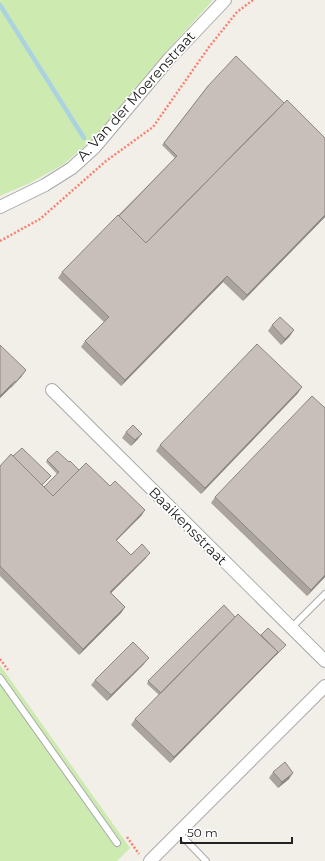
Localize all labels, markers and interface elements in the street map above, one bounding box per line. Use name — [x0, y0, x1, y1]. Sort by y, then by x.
street label: A. Van der Moerenstraat — [73, 27, 199, 165]
street label: Baaikensstraat — [145, 483, 231, 569]
scale bar — [181, 819, 292, 845]
text: 50 m — [187, 825, 218, 840]

